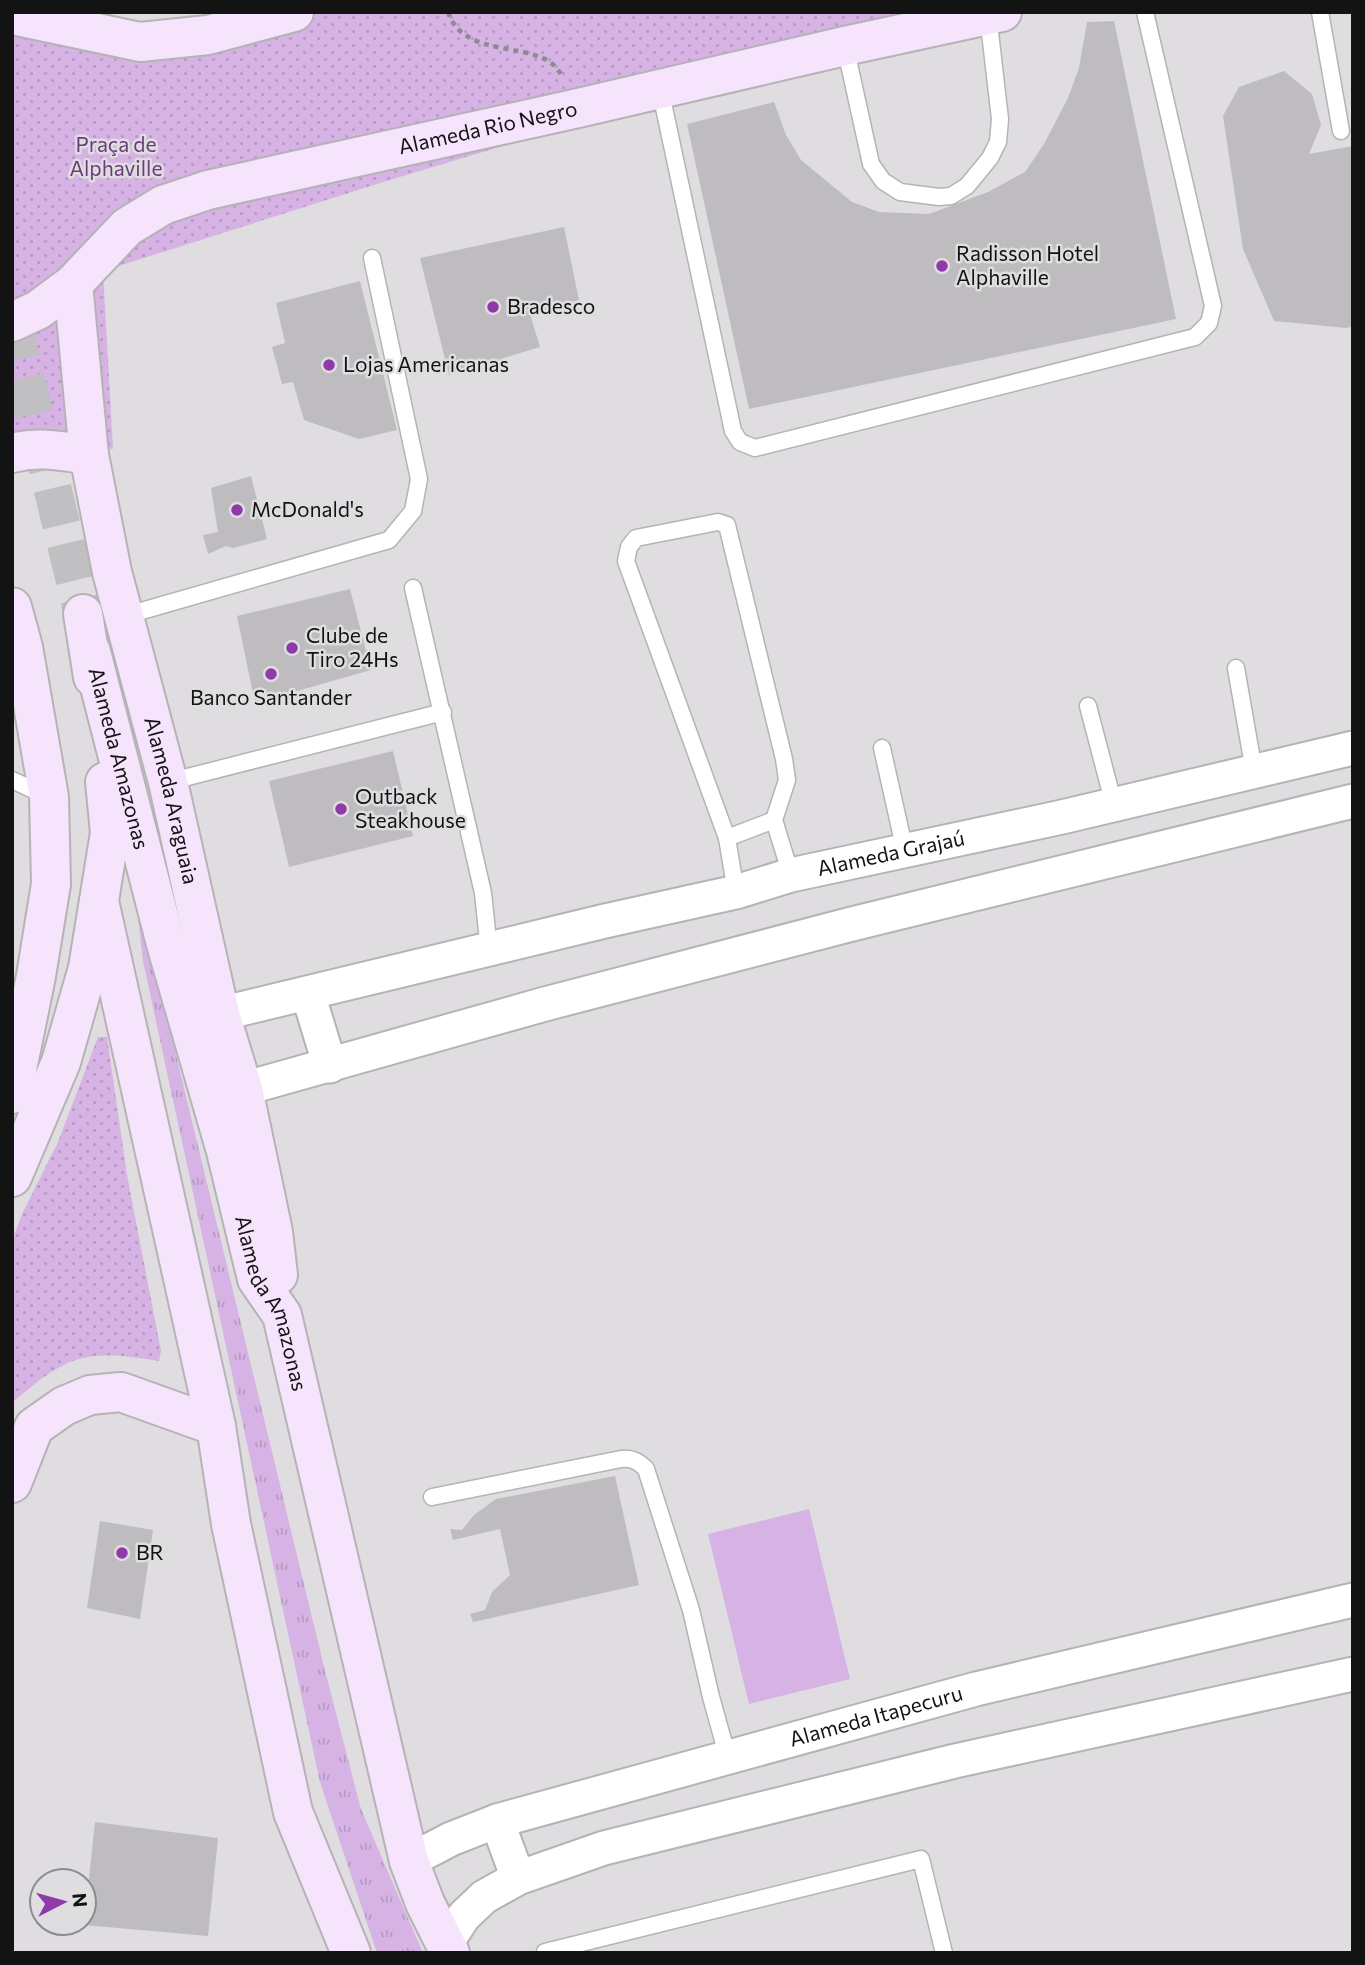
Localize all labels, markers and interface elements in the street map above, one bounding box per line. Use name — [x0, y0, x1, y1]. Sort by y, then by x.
street label: Alameda Rio Negro — [396, 95, 579, 159]
park label: Praça de Alphaville — [70, 131, 162, 180]
place label: Radisson Hotel Alphaville — [956, 240, 1099, 289]
marker: Radisson Hotel Alphaville — [934, 258, 950, 274]
place label: Bradesco — [507, 293, 595, 318]
marker: Bradesco — [485, 299, 501, 315]
place label: Lojas Americanas — [343, 351, 509, 376]
marker: Lojas Americanas — [321, 357, 337, 373]
place label: McDonald's — [251, 496, 364, 521]
marker: McDonald's — [229, 502, 245, 518]
place label: Clube de Tiro 24Hs — [306, 622, 399, 671]
marker: Clube de Tiro 24Hs — [284, 640, 300, 656]
street label: Alameda Amazonas — [84, 665, 155, 852]
marker: Banco Santander — [263, 666, 279, 682]
place label: Banco Santander — [190, 684, 352, 709]
street label: Alameda Araguaia — [140, 714, 205, 886]
place label: Outback Steakhouse — [355, 783, 466, 832]
marker: Outback Steakhouse — [333, 801, 349, 817]
street label: Alameda Grajaú — [815, 824, 967, 880]
street label: Alameda Amazonas — [231, 1212, 313, 1393]
place label: BR — [136, 1539, 164, 1564]
marker: BR — [114, 1545, 130, 1561]
street label: Alameda Itapecuru — [786, 1679, 965, 1751]
north arrow — [28, 1867, 98, 1937]
text: N — [68, 1892, 93, 1908]

